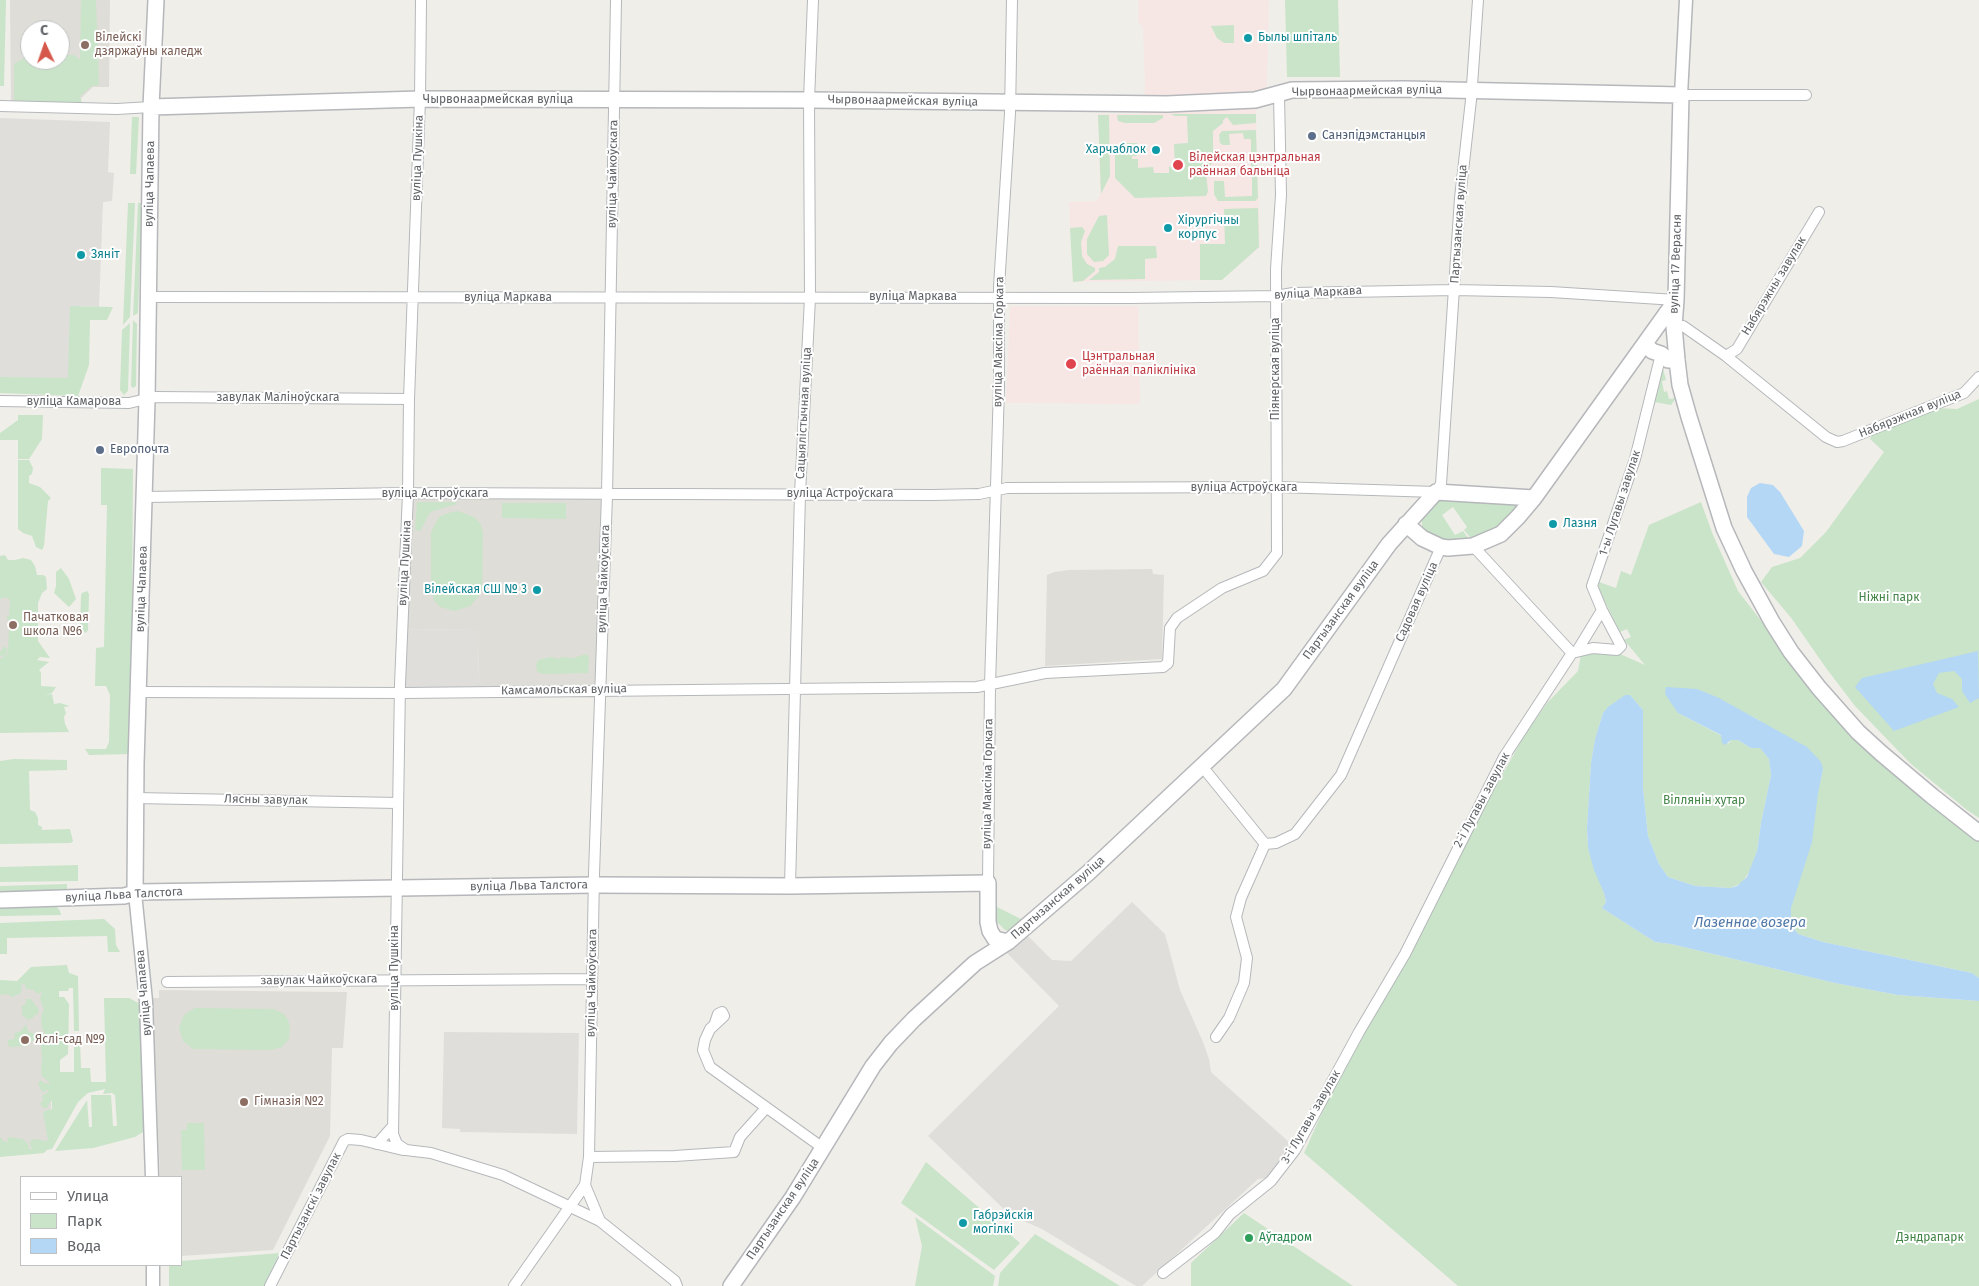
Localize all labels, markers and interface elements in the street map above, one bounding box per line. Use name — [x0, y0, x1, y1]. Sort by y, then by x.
north arrow — [20, 20, 70, 70]
text: С — [40, 22, 49, 39]
place label: Вілейскі дзяржаўны каледж — [95, 31, 202, 59]
place label: Былы шпіталь — [1258, 31, 1337, 45]
marker: Былы шпіталь — [1242, 32, 1254, 44]
marker: Вілейскі дзяржаўны каледж — [79, 39, 91, 51]
street label: Чырвонаармейская вуліца — [1292, 82, 1442, 100]
street label: Чырвонаармейская вуліца — [828, 92, 978, 110]
street label: Чырвонаармейская вуліца — [423, 93, 573, 107]
street label: вуліца Пушкіна — [409, 115, 427, 201]
street label: вуліца Чайкоўскага — [605, 119, 621, 229]
place label: Санэпідэмстанцыя — [1322, 129, 1426, 143]
marker: Санэпідэмстанцыя — [1306, 130, 1318, 142]
street label: вуліца Чапаева — [142, 141, 158, 227]
place label: Харчаблок — [1086, 143, 1146, 157]
marker: Харчаблок — [1150, 144, 1162, 156]
place label: Вілейская цэнтральная раённая бальніца — [1189, 151, 1321, 179]
marker: Вілейская цэнтральная раённая бальніца — [1171, 158, 1185, 172]
street label: Партызанская вуліца — [1448, 164, 1470, 284]
place label: Хірургічны корпус — [1178, 214, 1239, 242]
street label: вуліца 17 Верасня — [1667, 214, 1685, 314]
marker: Хірургічны корпус — [1162, 222, 1174, 234]
street label: Набярэжны завулак — [1739, 234, 1809, 338]
place label: Зяніт — [91, 248, 120, 262]
marker: Зяніт — [75, 249, 87, 261]
street label: вуліца Максіма Горкага — [991, 276, 1007, 408]
street label: вуліца Маркава — [1274, 284, 1362, 302]
street label: вуліца Маркава — [869, 290, 957, 304]
street label: вуліца Маркава — [464, 291, 552, 305]
street label: Піянерская вуліца — [1269, 317, 1283, 421]
street label: Сацыялістычная вуліца — [793, 347, 815, 479]
place label: Цэнтральная раённая паліклініка — [1082, 350, 1196, 378]
marker: Цэнтральная раённая паліклініка — [1064, 357, 1078, 371]
street label: Набярэжная вуліца — [1857, 387, 1963, 441]
street label: завулак Маліноўскага — [216, 391, 340, 405]
street label: вуліца Камарова — [27, 395, 121, 409]
place label: Европочта — [110, 443, 169, 457]
marker: Европочта — [94, 444, 106, 456]
street label: 1-ы Лугавы завулак — [1596, 448, 1644, 558]
street label: вуліца Астроўскага — [1191, 481, 1297, 495]
street label: вуліца Астроўскага — [382, 487, 488, 501]
street label: вуліца Астроўскага — [787, 487, 893, 501]
place label: Лазня — [1563, 517, 1597, 531]
marker: Лазня — [1547, 518, 1559, 530]
street label: вуліца Пушкіна — [396, 520, 414, 606]
street label: вуліца Чайкоўскага — [595, 524, 613, 634]
street label: вуліца Чапаева — [133, 545, 151, 633]
street label: Партызанская вуліца — [1300, 557, 1382, 663]
street label: Садовая вуліца — [1393, 560, 1441, 644]
place label: Вілейская СШ № 3 — [424, 583, 527, 597]
marker: Вілейская СШ № 3 — [531, 584, 543, 596]
park label: Ніжні парк — [1859, 591, 1919, 605]
place label: Пачатковая школа №6 — [23, 611, 89, 639]
marker: Пачатковая школа №6 — [7, 619, 19, 631]
street label: Камсамольская вуліца — [501, 682, 627, 698]
street label: вуліца Максіма Горкага — [980, 718, 996, 850]
street label: 2-і Лугавы завулак — [1451, 750, 1513, 850]
street label: Лясны завулак — [224, 792, 308, 808]
park label: Віллянін хутар — [1663, 794, 1745, 808]
street label: Партызанская вуліца — [1008, 853, 1108, 943]
street label: вуліца Льва Талстога — [470, 878, 588, 894]
street label: вуліца Льва Талстога — [65, 885, 183, 905]
water label: Лазеннае возера — [1694, 915, 1806, 931]
street label: вуліца Пушкіна — [388, 925, 402, 1011]
street label: вуліца Чайкоўскага — [584, 928, 600, 1038]
street label: вуліца Чапаева — [133, 949, 155, 1037]
street label: завулак Чайкоўскага — [260, 972, 378, 988]
place label: Яслі-сад №9 — [35, 1033, 105, 1047]
marker: Яслі-сад №9 — [19, 1034, 31, 1046]
street label: 3-і Лугавы завулак — [1278, 1068, 1344, 1166]
place label: Гімназія №2 — [254, 1095, 324, 1109]
marker: Гімназія №2 — [238, 1096, 250, 1108]
street label: Партызанскі завулак — [278, 1150, 344, 1262]
street label: Партызанская вуліца — [744, 1155, 822, 1263]
legend — [20, 1176, 182, 1266]
text: Улица — [67, 1187, 109, 1205]
place label: Габрэйскія могілкі — [973, 1209, 1033, 1237]
text: Парк — [67, 1212, 102, 1230]
marker: Габрэйскія могілкі — [957, 1217, 969, 1229]
place label: Аўтадром — [1259, 1231, 1312, 1245]
park label: Дэндрапарк — [1896, 1231, 1964, 1245]
marker: Аўтадром — [1243, 1232, 1255, 1244]
text: Вода — [67, 1237, 101, 1255]

